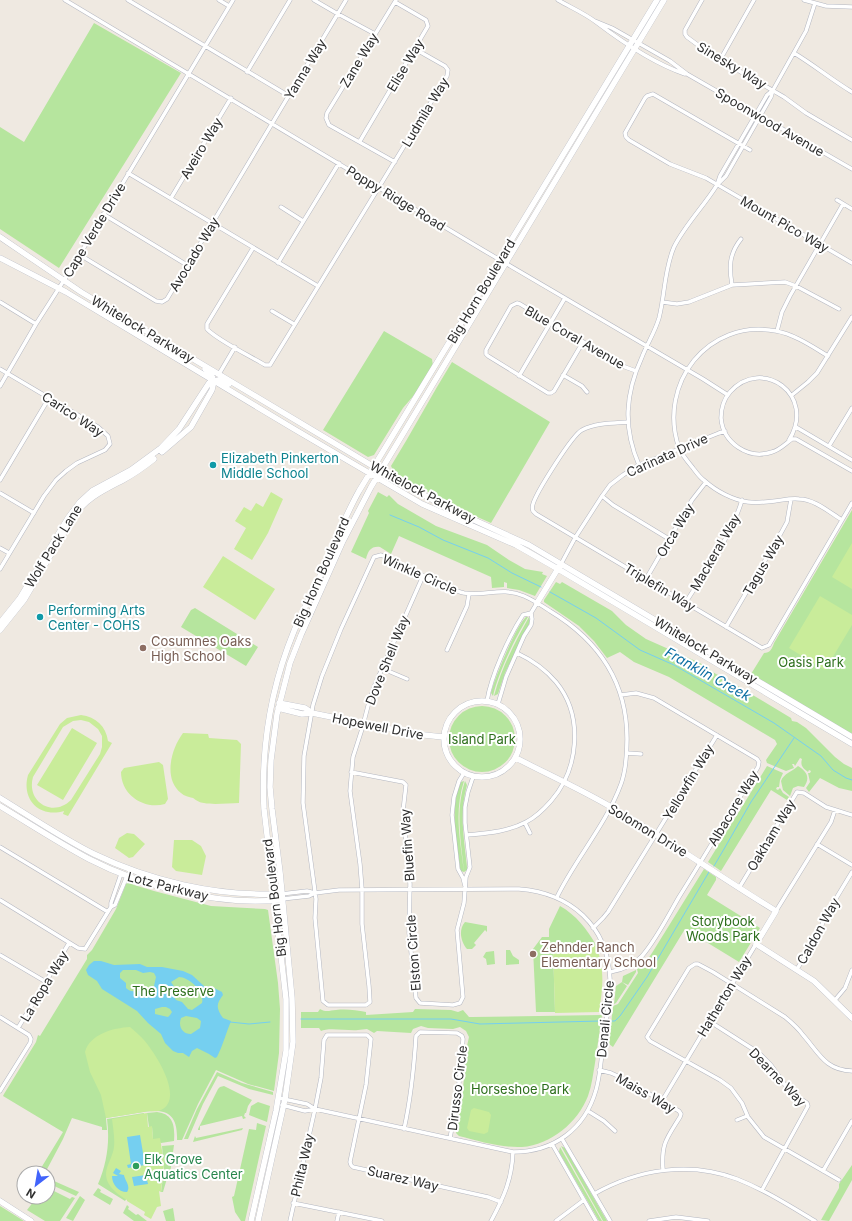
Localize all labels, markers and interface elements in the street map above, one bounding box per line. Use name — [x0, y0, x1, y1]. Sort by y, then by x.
street label: Zane Way — [336, 30, 382, 90]
street label: Yanna Way — [281, 36, 329, 102]
street label: Elise Way — [383, 36, 427, 94]
street label: Sinesky Way — [694, 38, 770, 92]
street label: Ludmila Way — [398, 74, 452, 150]
street label: Spoonwood Avenue — [713, 84, 827, 160]
street label: Aveiro Way — [176, 114, 226, 182]
street label: Poppy Ridge Road — [344, 162, 448, 234]
street label: Cape Verde Drive — [59, 180, 129, 280]
street label: Mount Pico Way — [738, 192, 832, 256]
street label: Avocado Way — [166, 214, 222, 294]
street label: Big Horn Boulevard — [444, 236, 518, 346]
street label: Whitelock Parkway — [89, 292, 197, 366]
street label: Blue Coral Avenue — [522, 302, 628, 372]
street label: Carico Way — [39, 388, 107, 440]
street label: Carinata Drive — [624, 430, 710, 480]
place label: Elizabeth Pinkerton Middle School — [221, 450, 339, 481]
street label: Whitelock Parkway — [367, 457, 479, 527]
marker: Elizabeth Pinkerton Middle School — [208, 460, 218, 470]
street label: Orca Way — [653, 500, 697, 560]
street label: Wolf Pack Lane — [21, 501, 85, 591]
street label: Mackeral Way — [686, 511, 744, 593]
street label: Big Horn Boulevard — [290, 514, 352, 630]
street label: Tagus Way — [739, 532, 787, 598]
street label: Winkle Circle — [380, 550, 460, 598]
street label: Triplefin Way — [621, 559, 699, 615]
place label: Performing Arts Center - COHS — [48, 602, 145, 633]
marker: Performing Arts Center - COHS — [35, 612, 45, 622]
street label: Dove Shell Way — [362, 613, 412, 707]
street label: Whitelock Parkway — [652, 613, 760, 687]
place label: Cosumnes Oaks High School — [151, 633, 251, 664]
marker: Cosumnes Oaks High School — [138, 643, 148, 653]
water label: Franklin Creek — [662, 643, 754, 704]
park label: Oasis Park — [778, 654, 844, 670]
street label: Hopewell Drive — [331, 709, 425, 743]
park label: Island Park — [448, 731, 516, 747]
street label: Yellowfin Way — [659, 741, 717, 823]
street label: Albacore Way — [704, 767, 762, 849]
street label: Oakham Way — [743, 796, 799, 874]
street label: Solomon Drive — [605, 800, 691, 860]
street label: Bluefin Way — [396, 808, 418, 882]
street label: Big Horn Boulevard — [259, 838, 289, 958]
street label: Lotz Parkway — [126, 868, 210, 904]
street label: Caldon Way — [793, 895, 843, 967]
park label: Storybook Woods Park — [686, 913, 760, 944]
street label: Elston Circle — [402, 914, 424, 992]
place label: Zehnder Ranch Elementary School — [541, 939, 656, 970]
street label: La Ropa Way — [17, 948, 71, 1024]
marker: Zehnder Ranch Elementary School — [528, 949, 538, 959]
street label: Hatherton Way — [694, 953, 754, 1039]
street label: Denali Circle — [593, 980, 617, 1058]
park label: The Preserve — [132, 983, 214, 999]
street label: Dirusso Circle — [444, 1044, 470, 1132]
street label: Dearne Way — [746, 1044, 810, 1110]
street label: Maiss Way — [613, 1070, 679, 1116]
park label: Horseshoe Park — [471, 1081, 569, 1097]
street label: Philta Way — [287, 1132, 317, 1198]
place label: Elk Grove Aquatics Center — [144, 1151, 243, 1182]
marker: Elk Grove Aquatics Center — [131, 1161, 141, 1171]
street label: Suarez Way — [366, 1162, 440, 1194]
north arrow — [16, 1165, 56, 1205]
text: N — [24, 1185, 38, 1202]

